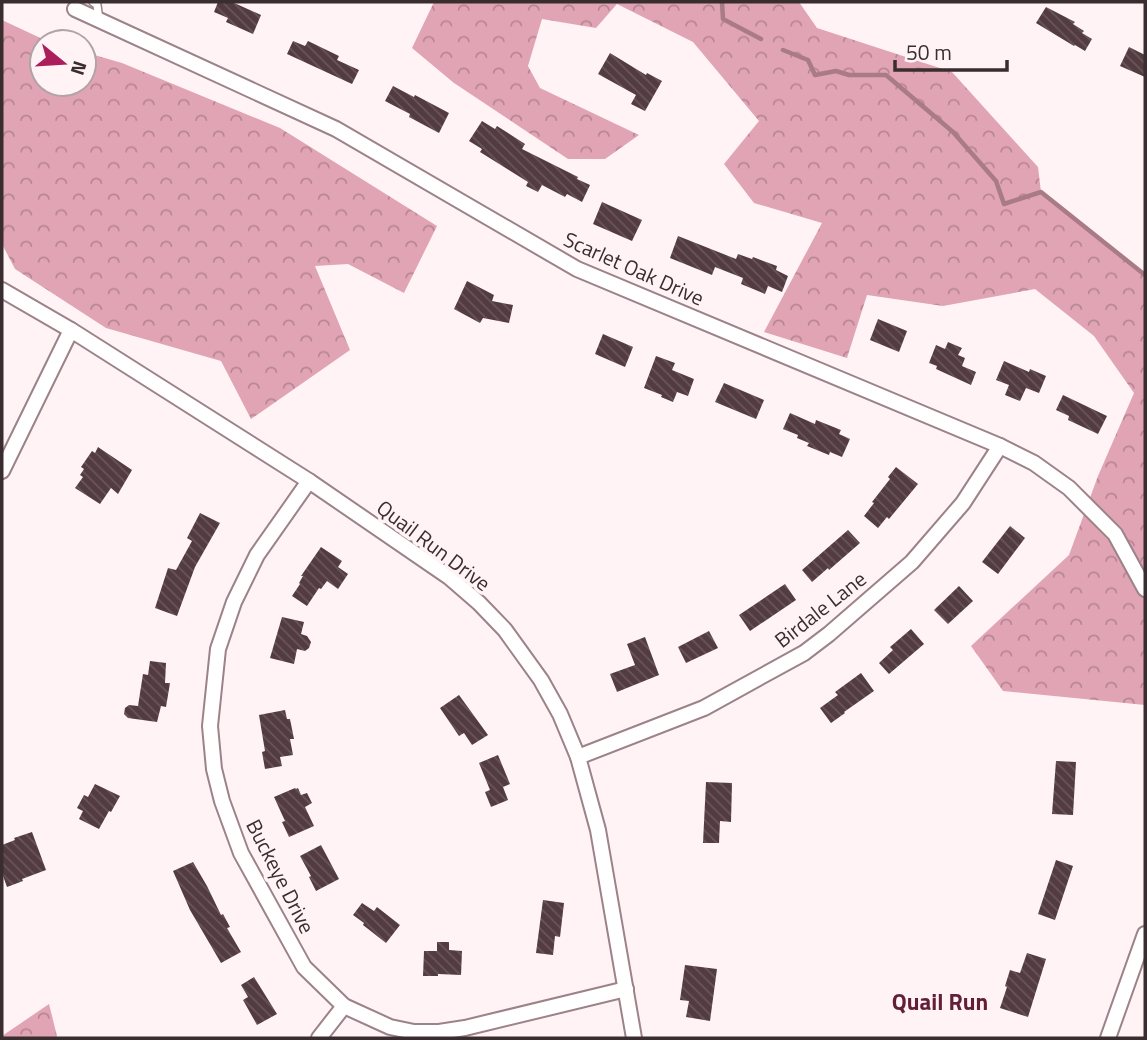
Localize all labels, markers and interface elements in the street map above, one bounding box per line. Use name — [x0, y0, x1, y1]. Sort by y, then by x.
north arrow — [28, 28, 98, 98]
scale bar — [895, 28, 1007, 72]
text: 50 m — [906, 36, 952, 68]
text: N — [64, 58, 95, 79]
street label: Scarlet Oak Drive — [559, 223, 709, 313]
street label: Quail Run Drive — [370, 491, 498, 599]
street label: Birdale Lane — [767, 563, 873, 655]
street label: Buckeye Drive — [238, 813, 324, 939]
district label: Quail Run — [892, 984, 988, 1019]

